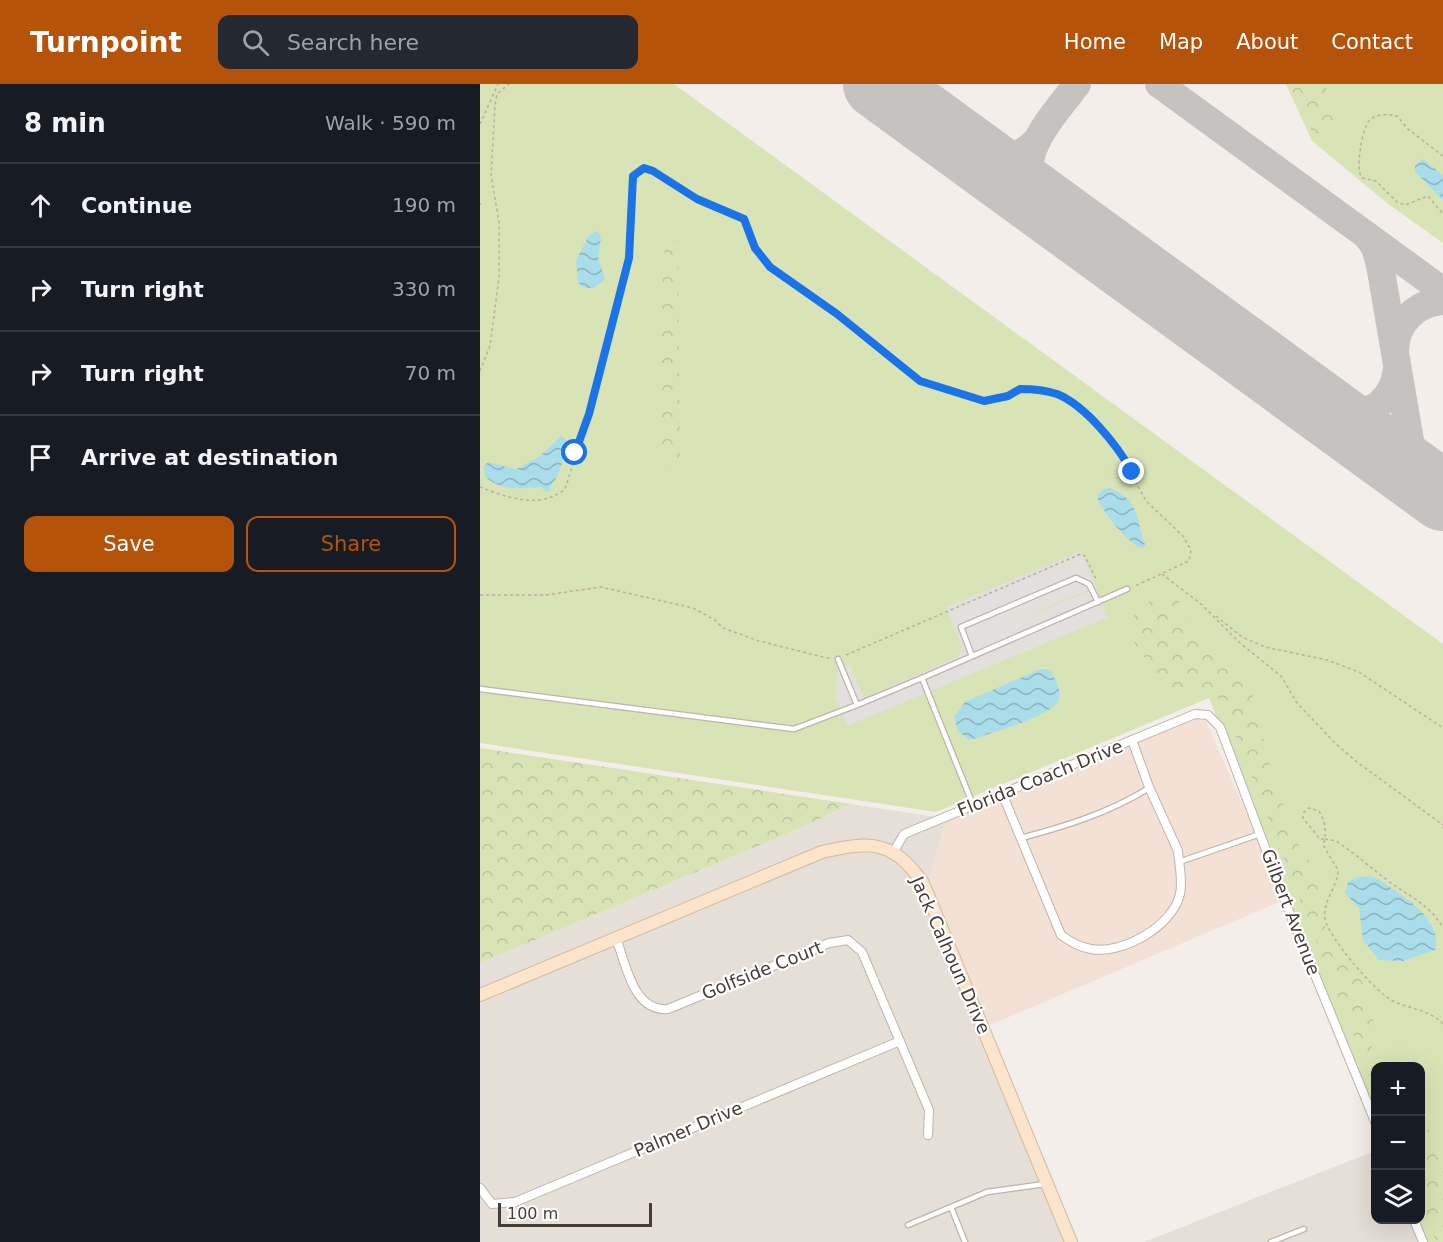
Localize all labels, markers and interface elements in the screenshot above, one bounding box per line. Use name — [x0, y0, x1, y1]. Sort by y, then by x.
search box — [218, 15, 638, 69]
text: Turnpoint — [30, 26, 182, 59]
icon: search — [239, 26, 272, 59]
text: Search here — [287, 30, 419, 55]
text: Home — [1064, 30, 1126, 54]
text: Map — [1159, 30, 1203, 54]
text: About — [1236, 30, 1298, 54]
text: Contact — [1331, 30, 1413, 54]
text: 8 min — [24, 108, 106, 138]
text: Walk · 590 m — [325, 111, 456, 135]
icon: ahead — [24, 189, 57, 222]
text: Continue — [81, 193, 192, 218]
text: 190 m — [392, 193, 456, 217]
icon: right — [24, 273, 57, 306]
text: Turn right — [81, 277, 204, 302]
text: 330 m — [392, 277, 456, 301]
icon: right — [24, 357, 57, 390]
text: Turn right — [81, 361, 204, 386]
text: 70 m — [405, 361, 456, 385]
route start — [561, 439, 587, 465]
icon: arrive — [24, 441, 57, 474]
text: Arrive at destination — [81, 445, 338, 470]
route end — [1118, 458, 1144, 484]
button: Save — [24, 516, 234, 572]
button: Share — [246, 516, 456, 572]
street label: Florida Coach Drive — [954, 735, 1126, 821]
street label: Gilbert Avenue — [1257, 846, 1325, 978]
street label: Jack Calhoun Drive — [906, 872, 995, 1037]
street label: Golfside Court — [699, 936, 825, 1004]
map controls — [1371, 1062, 1425, 1224]
button: + — [1371, 1062, 1425, 1116]
street label: Palmer Drive — [631, 1097, 745, 1161]
button: − — [1371, 1116, 1425, 1170]
button: layers — [1371, 1170, 1425, 1224]
scale bar — [498, 1200, 652, 1228]
text: 100 m — [507, 1204, 558, 1223]

